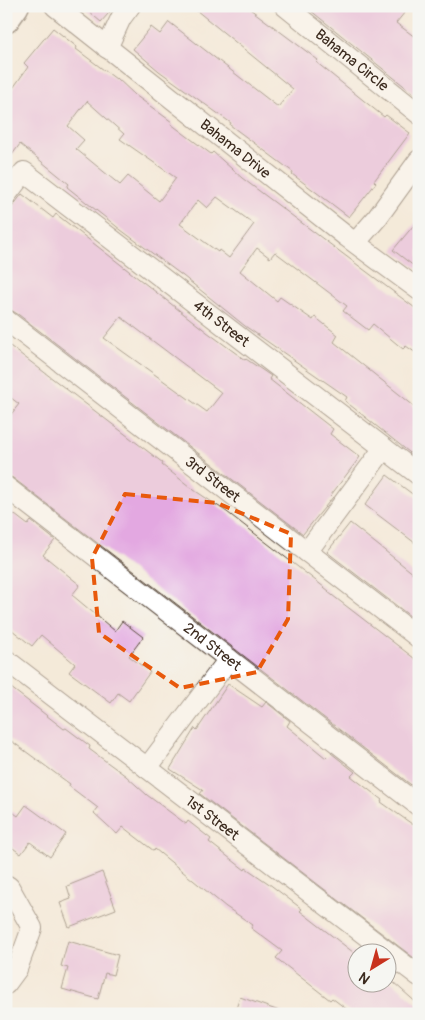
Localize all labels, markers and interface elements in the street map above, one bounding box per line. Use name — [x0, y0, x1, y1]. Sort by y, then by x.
street label: Bahama Circle — [311, 25, 393, 96]
street label: Bahama Drive — [196, 115, 275, 183]
street label: 4th Street — [189, 296, 254, 352]
street label: 3rd Street — [181, 452, 245, 507]
street label: 2nd Street — [179, 619, 246, 676]
street label: 1st Street — [182, 792, 244, 846]
north arrow — [348, 942, 398, 992]
text: N — [356, 968, 373, 988]

